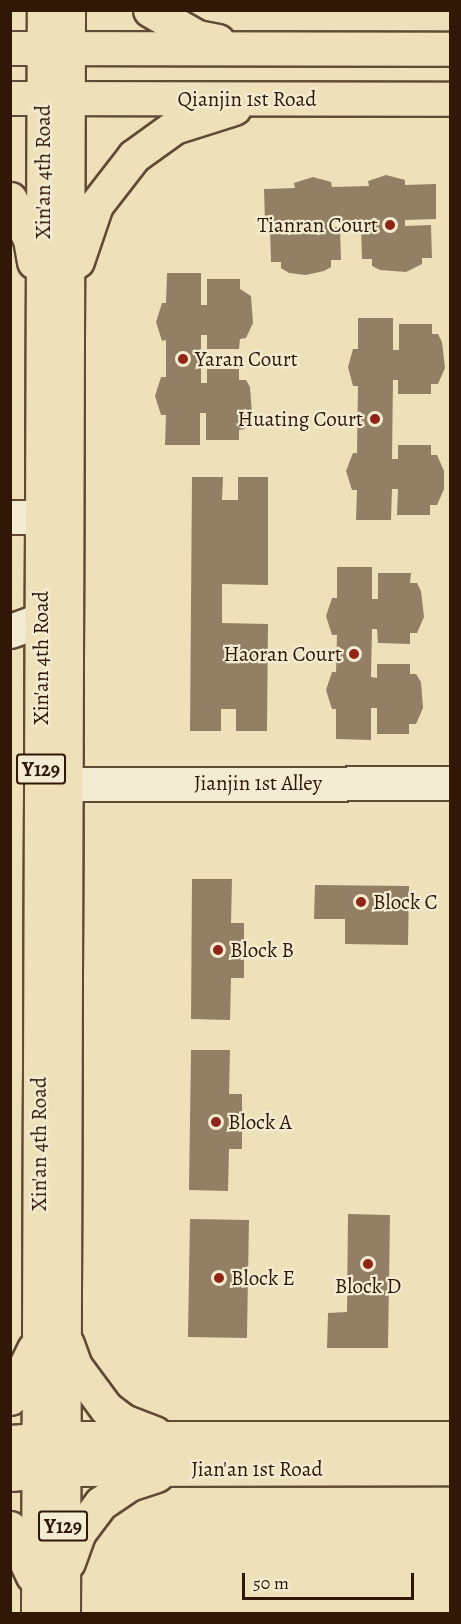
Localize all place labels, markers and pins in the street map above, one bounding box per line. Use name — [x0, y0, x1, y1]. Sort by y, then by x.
place label: Tianran Court — [257, 212, 378, 238]
marker: Tianran Court — [383, 218, 397, 232]
place label: Yaran Court — [195, 346, 298, 372]
marker: Yaran Court — [176, 352, 190, 366]
place label: Huating Court — [237, 406, 363, 432]
marker: Huating Court — [368, 412, 382, 426]
place label: Haoran Court — [224, 641, 342, 667]
marker: Haoran Court — [347, 647, 361, 661]
place label: Block C — [373, 889, 438, 915]
marker: Block C — [354, 895, 368, 909]
place label: Block B — [230, 937, 294, 963]
marker: Block B — [211, 943, 225, 957]
place label: Block A — [228, 1109, 292, 1135]
marker: Block A — [209, 1115, 223, 1129]
marker: Block D — [361, 1257, 375, 1271]
place label: Block E — [231, 1265, 295, 1291]
marker: Block E — [212, 1271, 226, 1285]
place label: Block D — [335, 1273, 401, 1299]

